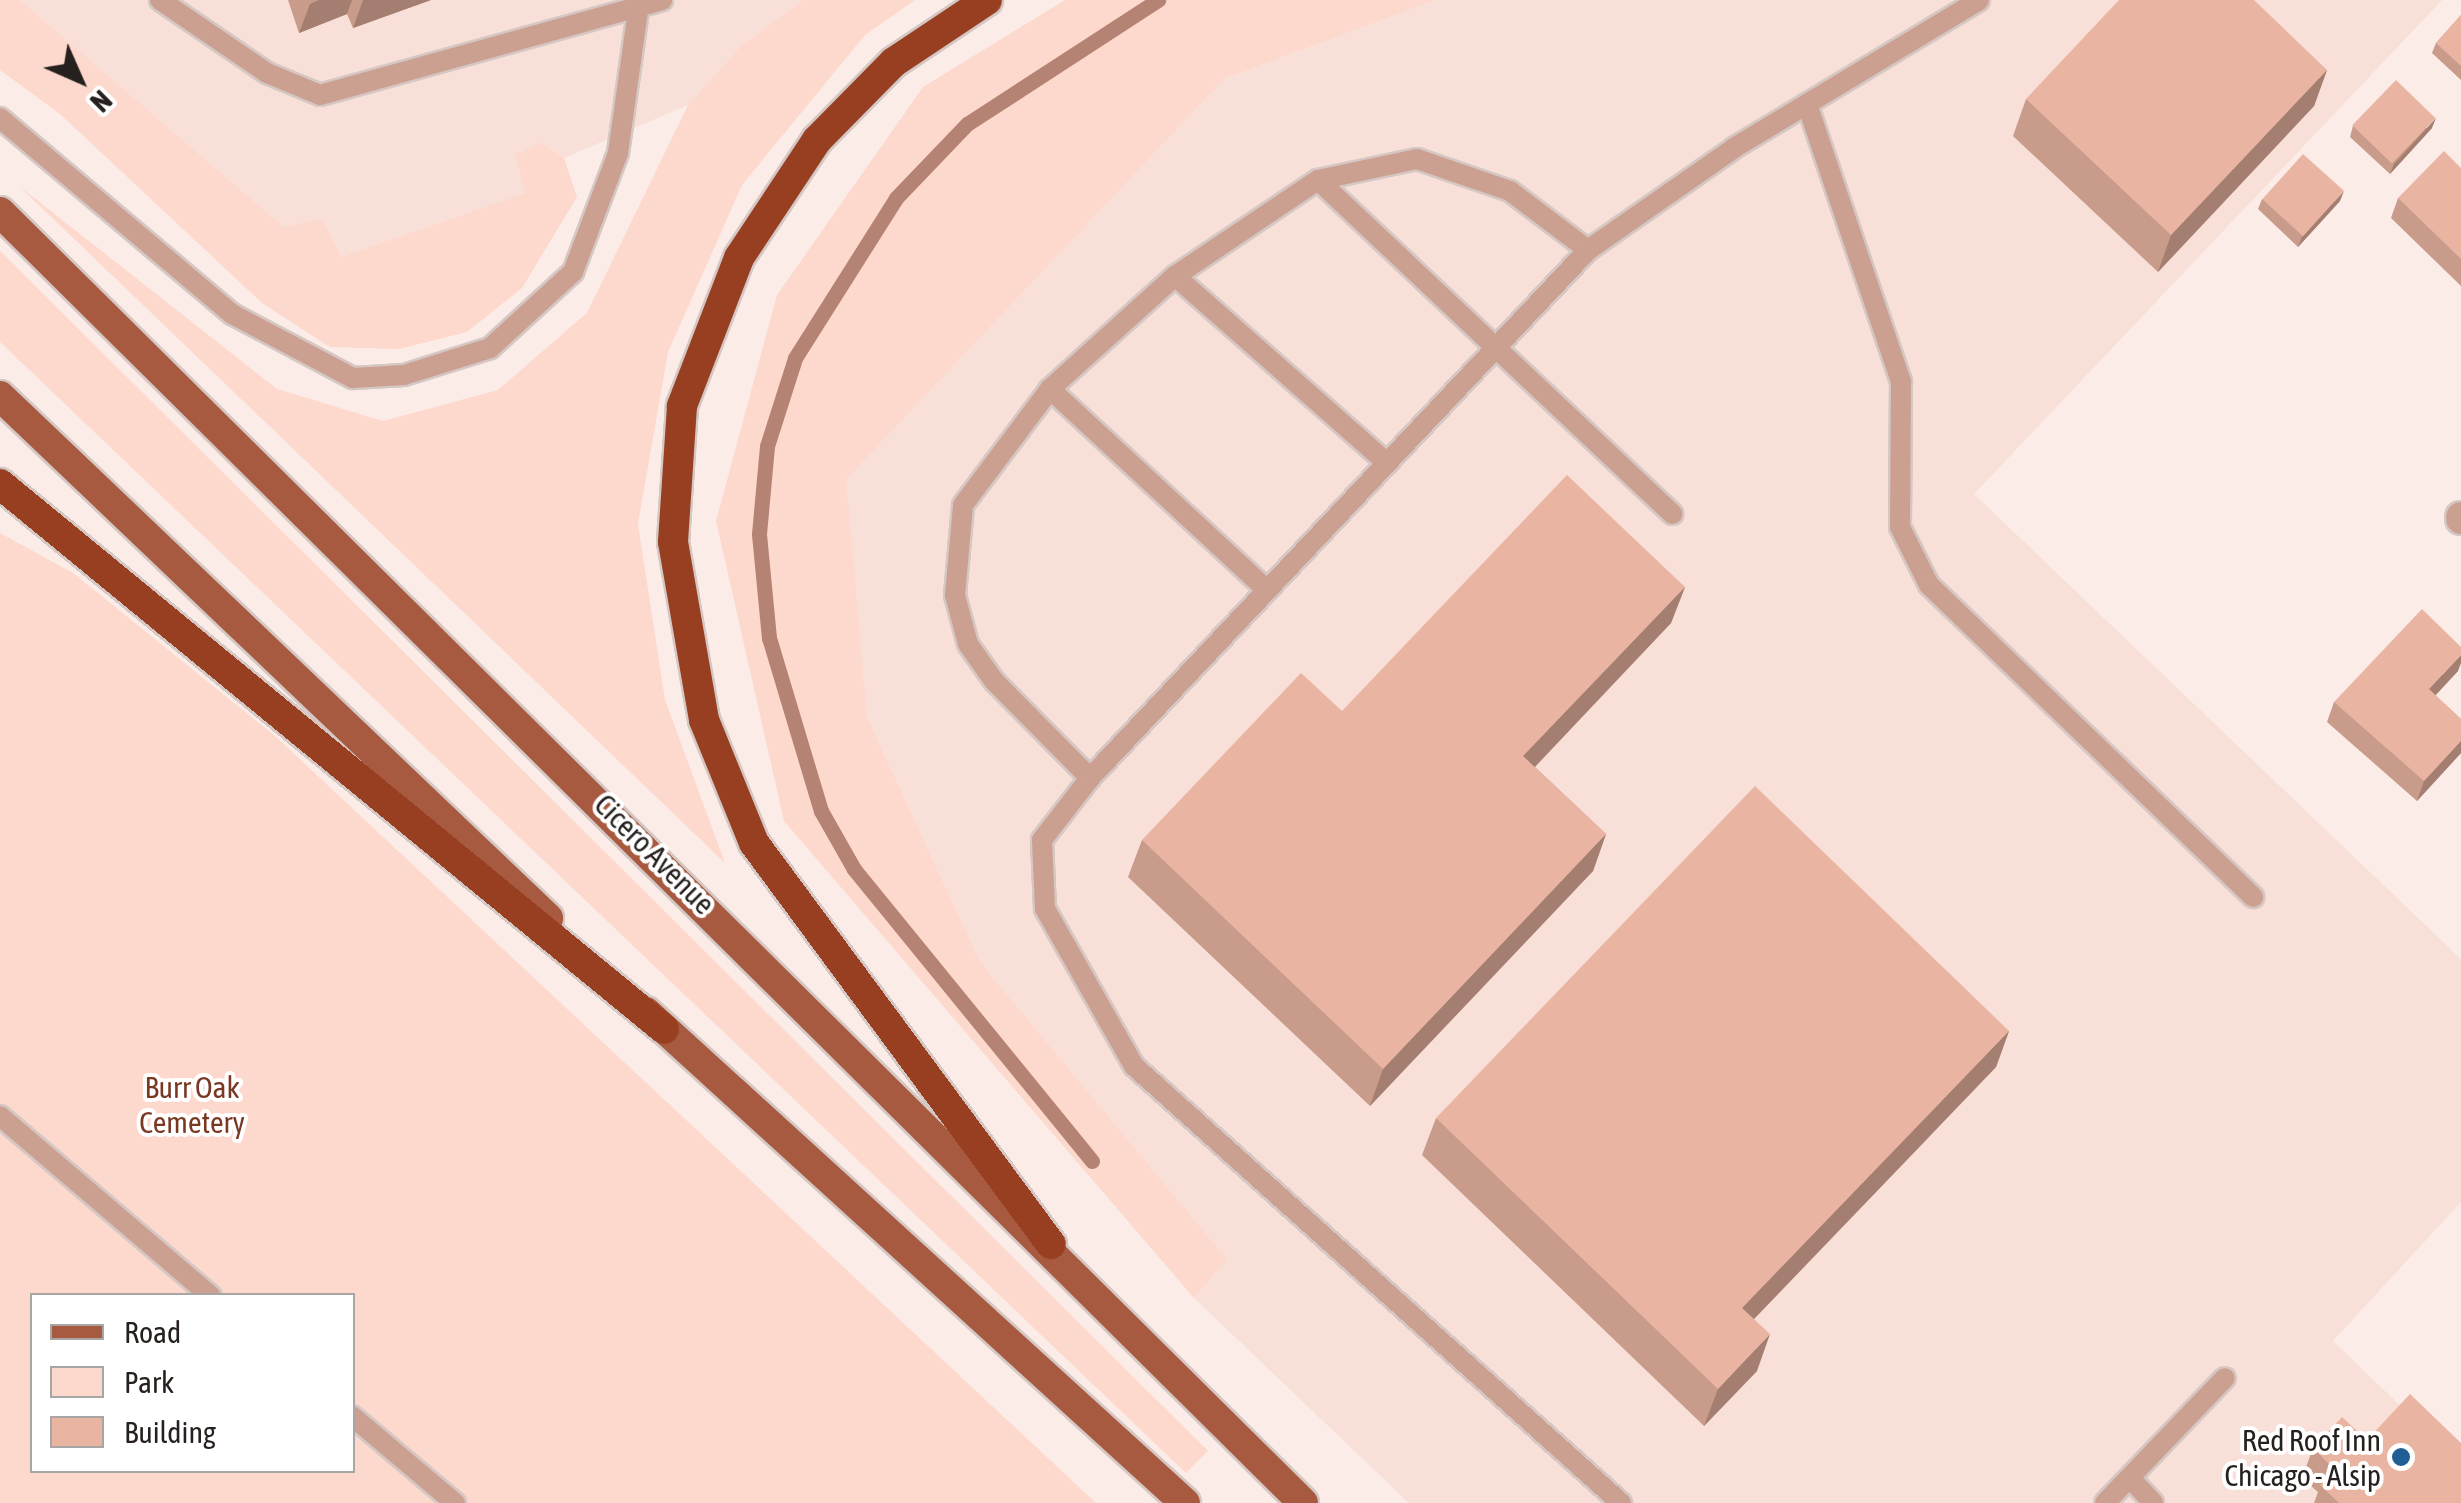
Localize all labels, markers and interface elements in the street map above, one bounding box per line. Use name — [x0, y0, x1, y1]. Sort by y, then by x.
north arrow — [30, 30, 130, 130]
text: N — [84, 84, 118, 118]
street label: Cicero Avenue — [587, 786, 723, 922]
park label: Burr Oak Cemetery — [139, 1069, 245, 1140]
legend — [30, 1293, 355, 1473]
text: Road — [124, 1315, 181, 1349]
text: Park — [124, 1365, 174, 1399]
text: Building — [124, 1415, 216, 1449]
place label: Red Roof Inn Chicago - Alsip — [2225, 1422, 2381, 1492]
marker: Red Roof Inn Chicago - Alsip — [2390, 1446, 2412, 1468]

